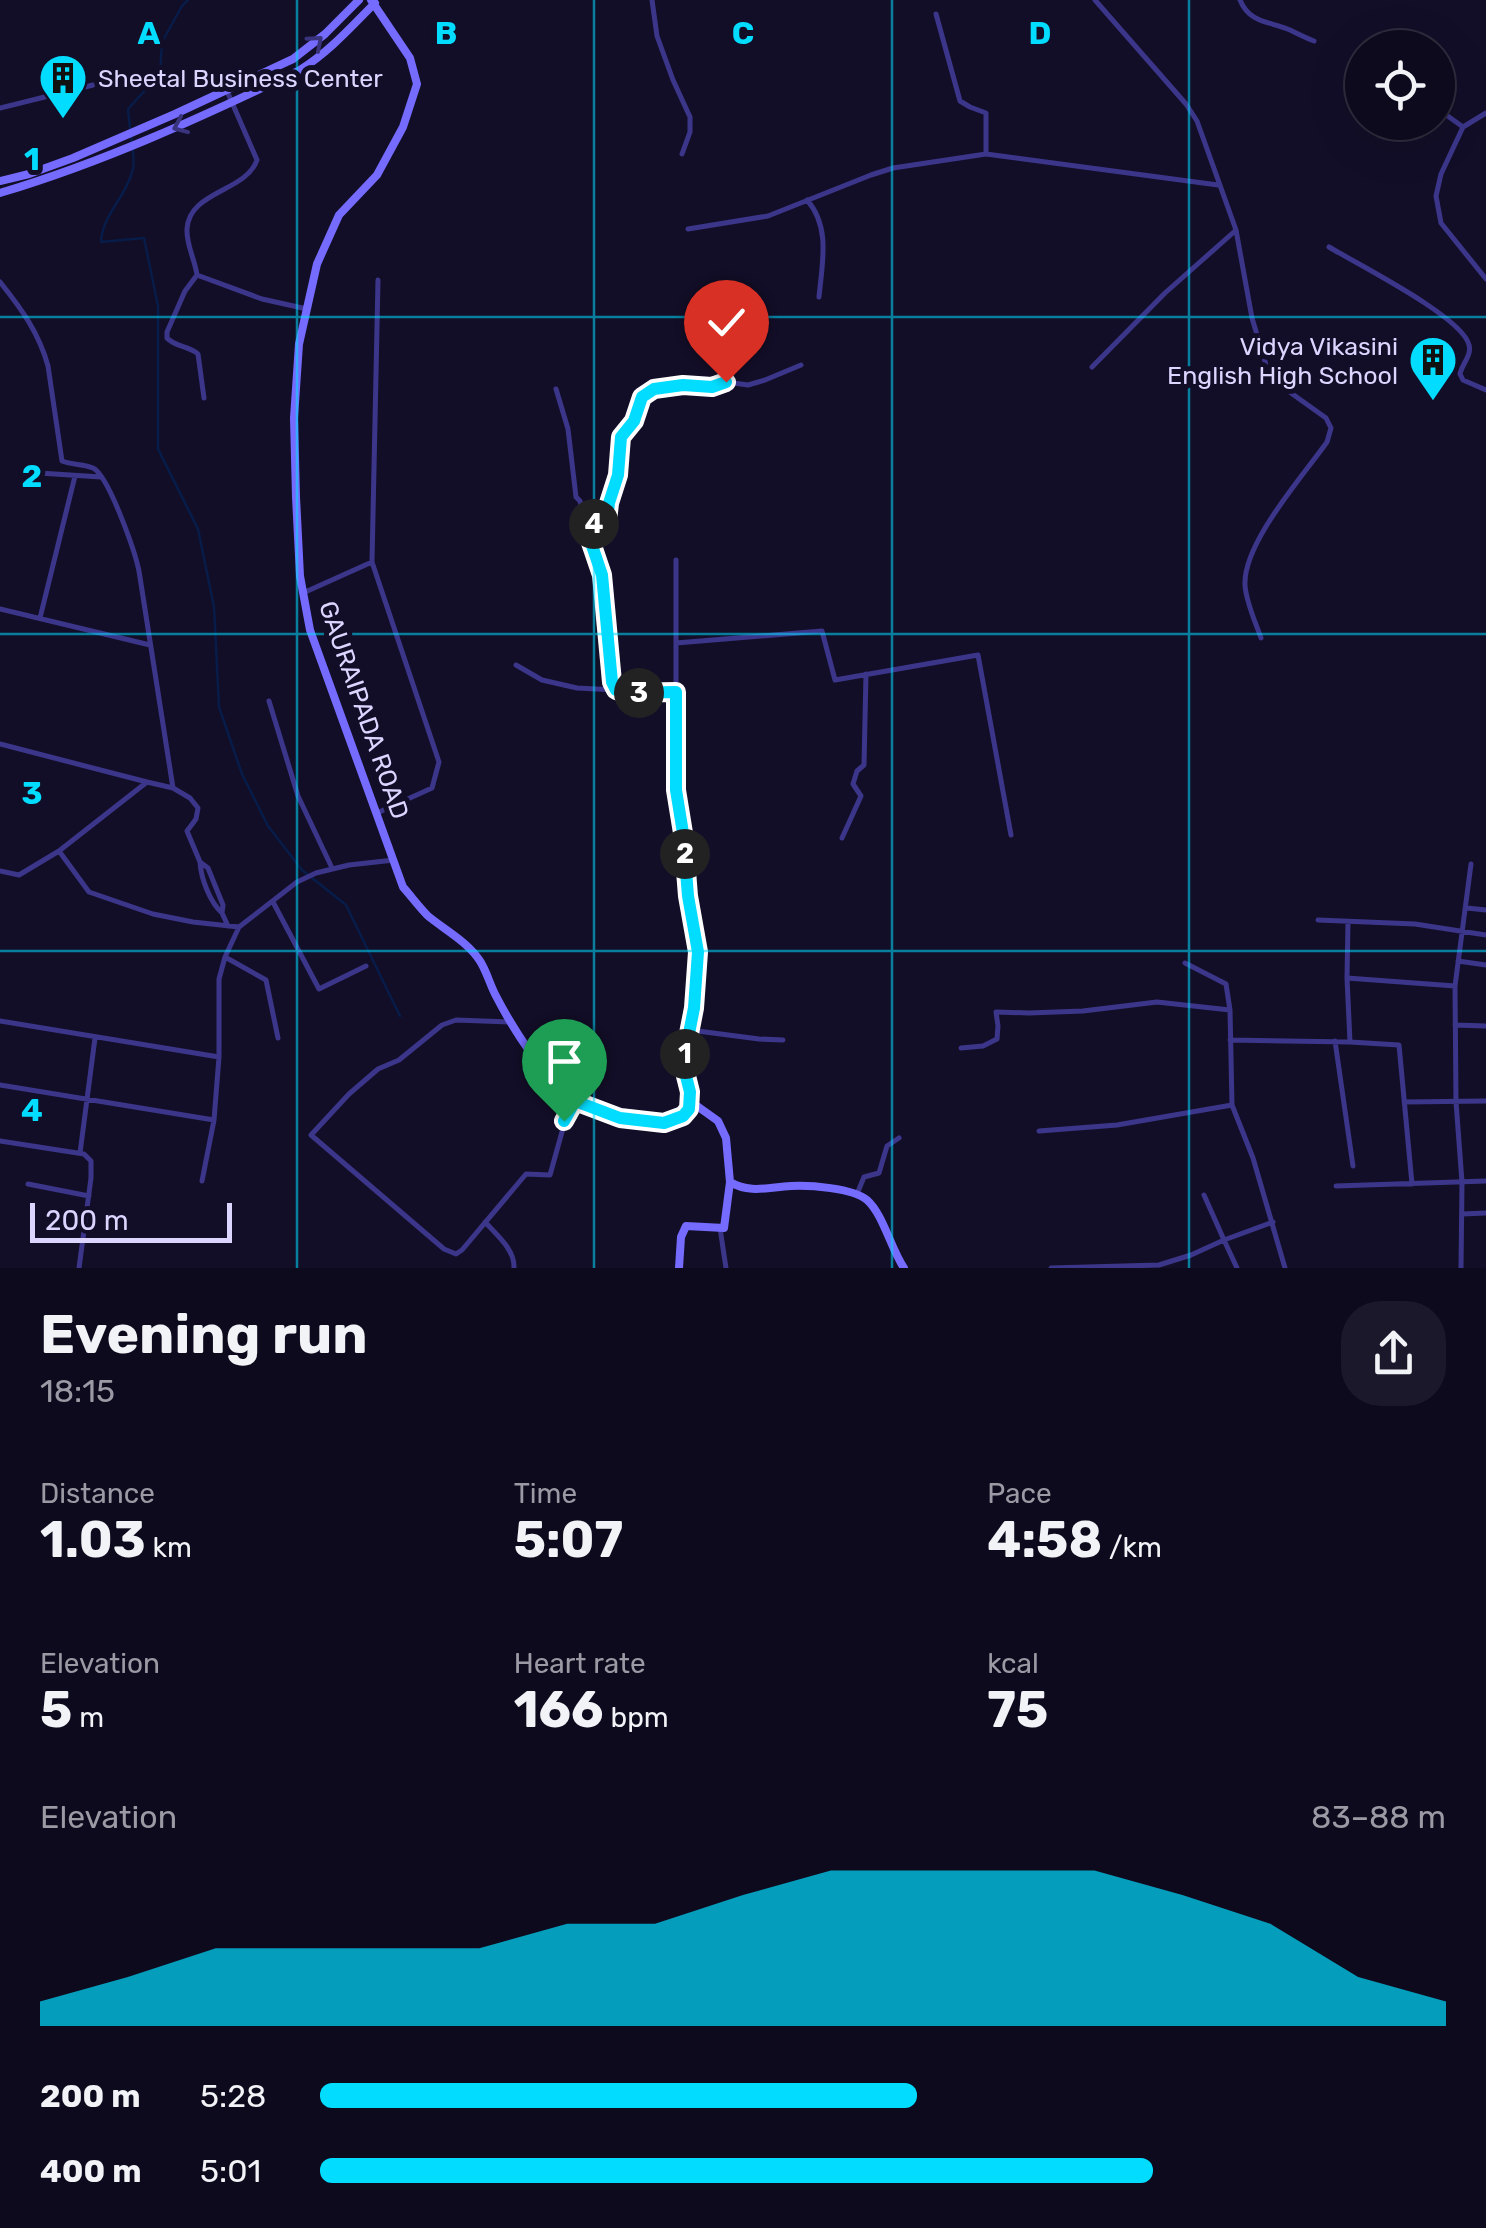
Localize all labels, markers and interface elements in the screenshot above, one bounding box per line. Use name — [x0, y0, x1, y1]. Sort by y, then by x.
text: A — [138, 14, 161, 52]
text: B — [435, 14, 457, 52]
text: C — [732, 14, 754, 52]
text: D — [1029, 14, 1051, 52]
map controls — [1345, 30, 1455, 140]
button: locate — [1345, 30, 1455, 140]
one-way arrow — [304, 35, 323, 53]
building icon: Sheetal Business Center — [37, 52, 89, 120]
place label: Sheetal Business Center — [98, 64, 383, 93]
one-way arrow — [172, 114, 190, 134]
text: 1 — [24, 140, 40, 178]
pin — [684, 280, 769, 383]
icon: check — [699, 295, 754, 350]
place label: Vidya Vikasini English High School — [1167, 332, 1398, 390]
building icon: Vidya Vikasini English High School — [1407, 334, 1459, 402]
text: 2 — [22, 457, 42, 495]
pin: 4 — [569, 499, 619, 549]
text: 4 — [584, 507, 604, 540]
street label: GAURAIPADA ROAD — [313, 597, 415, 823]
pin: 3 — [614, 668, 664, 718]
text: 3 — [630, 676, 648, 709]
text: 3 — [21, 774, 43, 812]
pin: 2 — [660, 829, 710, 879]
text: 2 — [676, 837, 694, 870]
pin — [522, 1019, 607, 1122]
pin: 1 — [660, 1029, 710, 1079]
icon: arrive — [537, 1034, 592, 1089]
text: 1 — [678, 1037, 692, 1070]
text: 4 — [21, 1091, 43, 1129]
scale bar — [30, 1198, 232, 1242]
text: 200 m — [45, 1204, 129, 1237]
button: share — [1341, 1301, 1446, 1406]
text: Evening run — [40, 1302, 368, 1367]
text: 18:15 — [40, 1372, 115, 1410]
text: Distance — [40, 1477, 155, 1510]
text: Time — [514, 1477, 577, 1510]
text: Pace — [987, 1477, 1052, 1510]
text: 1.03 — [40, 1510, 146, 1570]
text: 5:07 — [514, 1510, 623, 1570]
text: 4:58 — [987, 1510, 1102, 1570]
text: km — [146, 1531, 192, 1564]
text: /km — [1102, 1531, 1162, 1564]
text: Elevation — [40, 1647, 160, 1680]
text: Heart rate — [514, 1647, 646, 1680]
text: kcal — [987, 1647, 1039, 1680]
text: 5 — [40, 1680, 72, 1740]
text: 166 — [514, 1680, 604, 1740]
text: 75 — [987, 1680, 1048, 1740]
text: m — [72, 1701, 104, 1734]
text: bpm — [604, 1701, 669, 1734]
text: Elevation — [40, 1798, 177, 1836]
text: 83–88 m — [1311, 1798, 1446, 1836]
text: 200 m — [40, 2077, 140, 2115]
text: 5:28 — [200, 2077, 266, 2115]
text: 400 m — [40, 2152, 142, 2190]
text: 5:01 — [200, 2152, 261, 2190]

